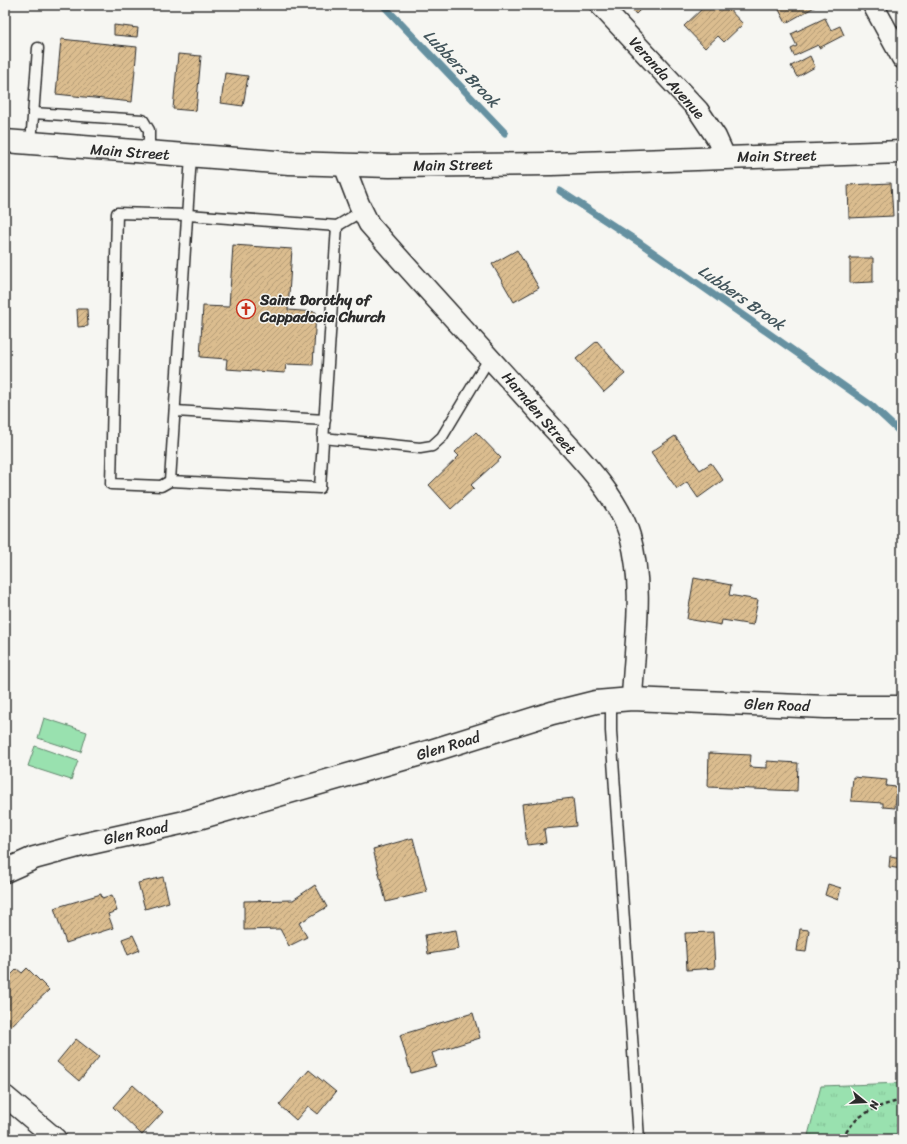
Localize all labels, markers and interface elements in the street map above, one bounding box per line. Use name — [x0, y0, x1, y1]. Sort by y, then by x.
water label: Lubbers Brook — [416, 22, 508, 116]
street label: Veranda Avenue — [622, 31, 712, 125]
street label: Main Street — [89, 136, 171, 168]
street label: Main Street — [737, 142, 817, 170]
street label: Main Street — [413, 151, 493, 179]
water label: Lubbers Brook — [692, 257, 793, 339]
place label: Saint Dorothy of Cappadocia Church — [259, 287, 386, 330]
church icon: Saint Dorothy of Cappadocia Church — [235, 298, 257, 320]
street label: Harnden Street — [495, 365, 583, 461]
street label: Glen Road — [744, 691, 811, 719]
street label: Glen Road — [413, 724, 484, 768]
street label: Glen Road — [101, 813, 172, 853]
north arrow — [845, 1082, 885, 1122]
text: N — [864, 1097, 885, 1112]

